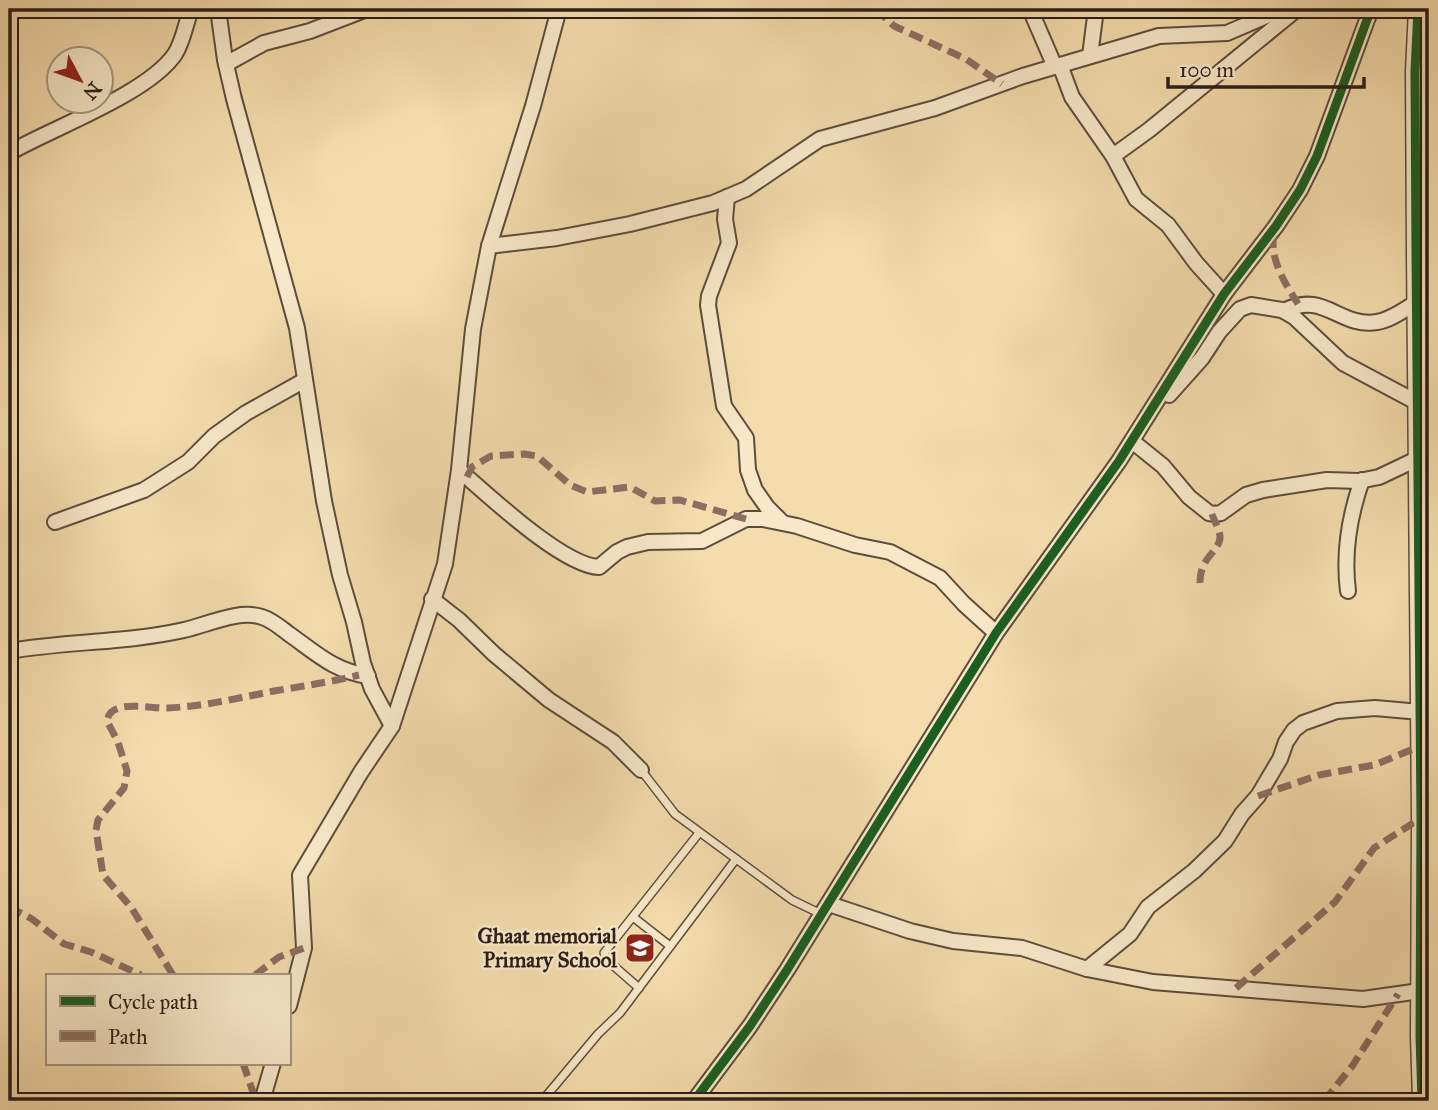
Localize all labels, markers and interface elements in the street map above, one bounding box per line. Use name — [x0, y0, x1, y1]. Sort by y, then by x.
north arrow — [46, 46, 116, 116]
scale bar — [1168, 46, 1364, 90]
text: 100 m — [1179, 57, 1234, 83]
text: N — [78, 77, 106, 104]
place label: Ghaat memorial Primary School — [478, 923, 618, 973]
school or university icon: Ghaat memorial Primary School — [623, 931, 657, 965]
legend — [46, 974, 290, 1064]
text: Cycle path — [108, 989, 199, 1015]
text: Path — [108, 1024, 148, 1050]

